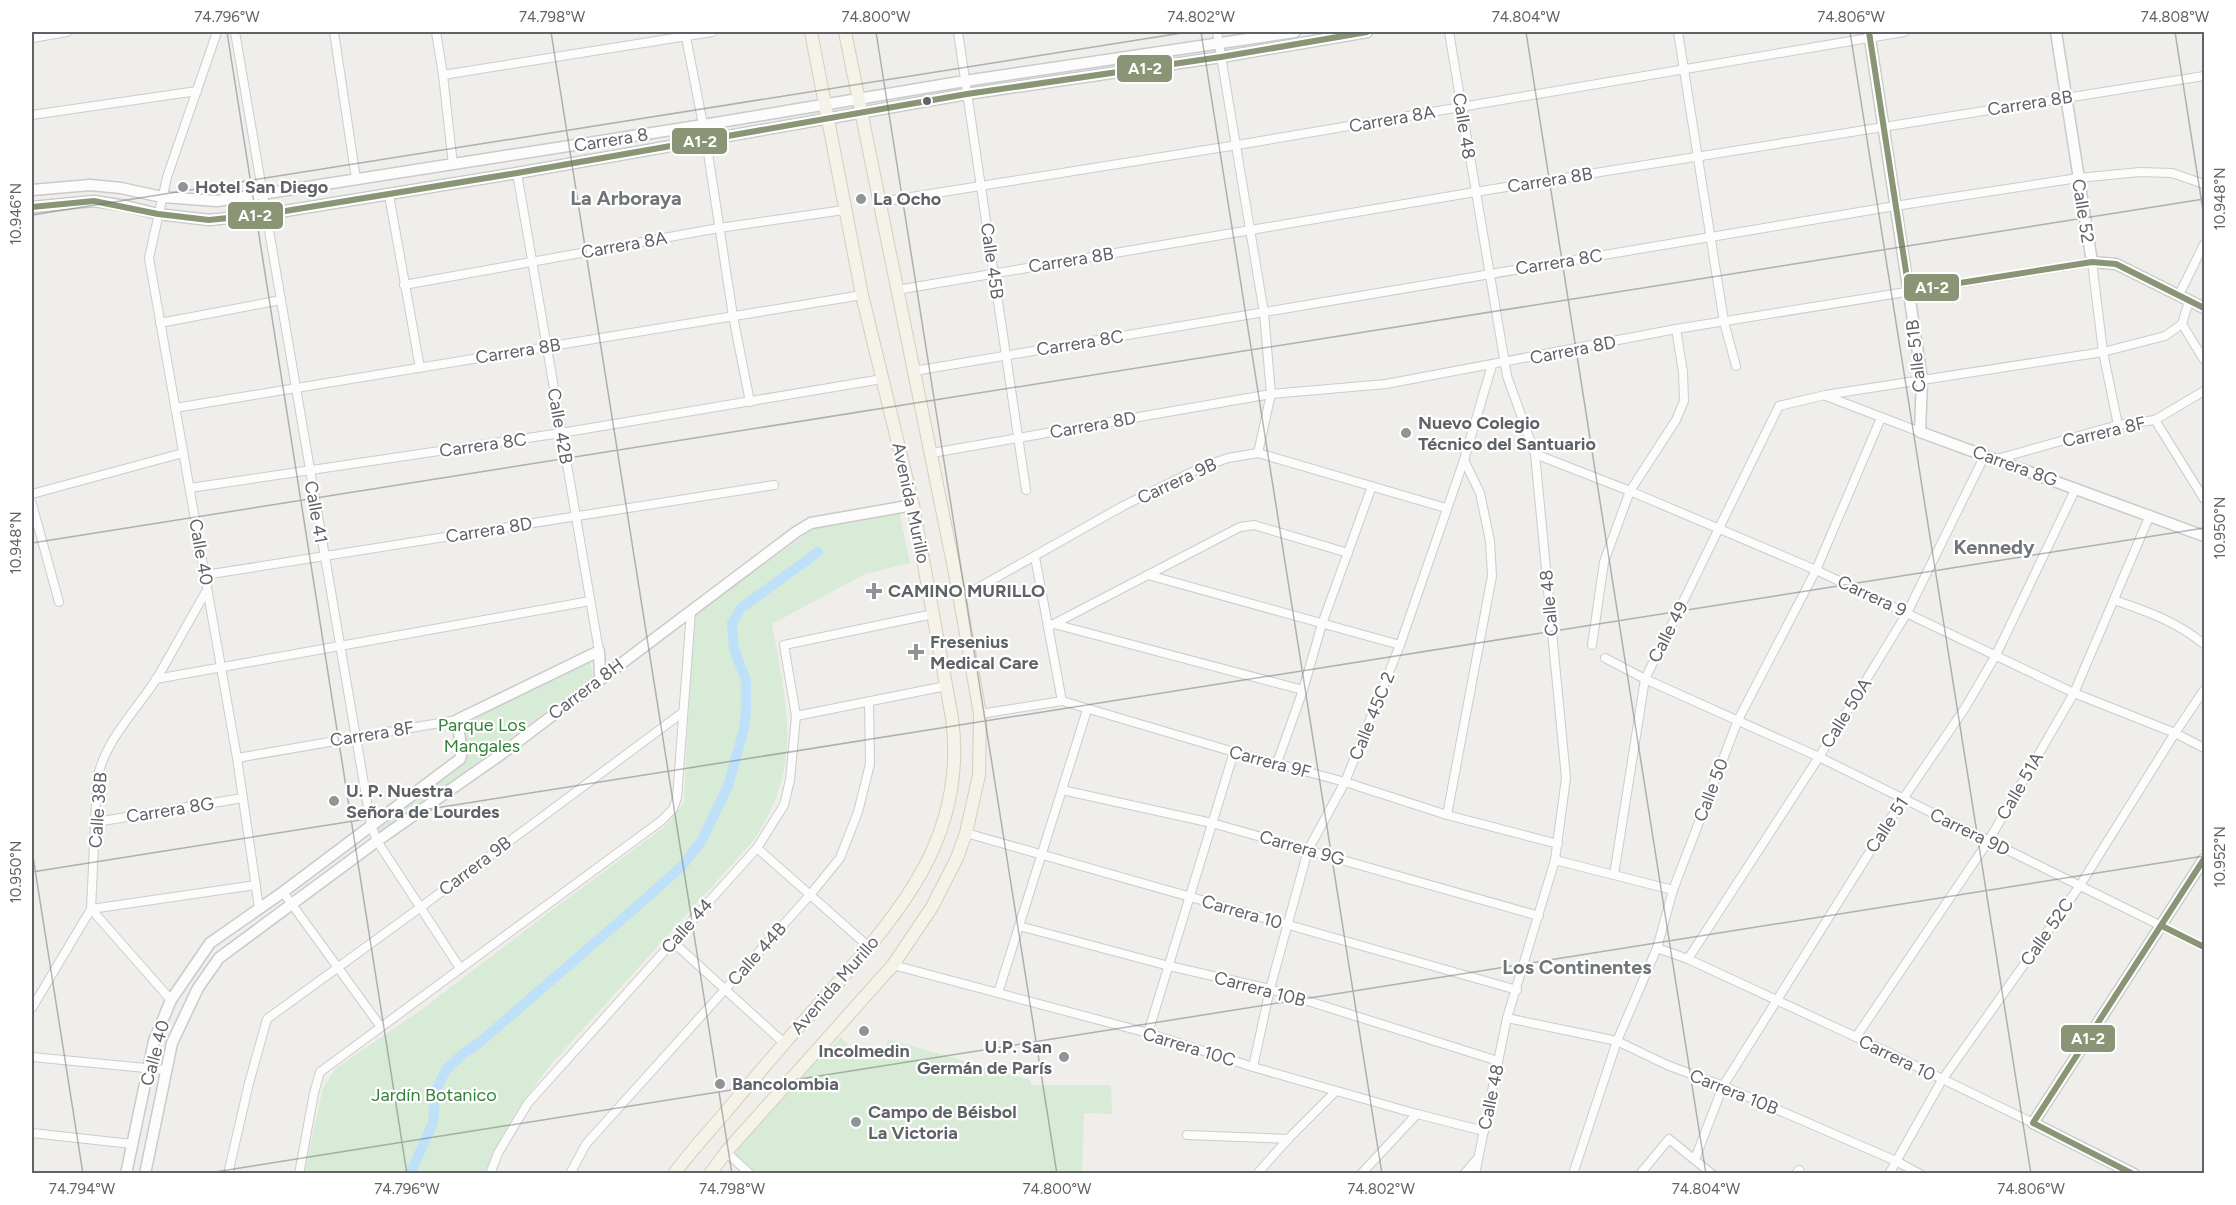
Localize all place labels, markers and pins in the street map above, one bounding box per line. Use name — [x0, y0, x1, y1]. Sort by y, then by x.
unlabelled marker — [921, 95, 933, 107]
place label: Hotel San Diego — [195, 176, 328, 198]
marker: Hotel San Diego — [176, 180, 190, 194]
place label: La Ocho — [873, 188, 941, 210]
marker: La Ocho — [854, 192, 868, 206]
place label: Nuevo Colegio Técnico del Santuario — [1418, 412, 1596, 455]
marker: Nuevo Colegio Técnico del Santuario — [1399, 426, 1413, 440]
place label: CAMINO MURILLO — [888, 580, 1045, 602]
marker: CAMINO MURILLO — [865, 582, 883, 600]
place label: Fresenius Medical Care — [930, 631, 1038, 674]
marker: Fresenius Medical Care — [907, 643, 925, 661]
place label: U. P. Nuestra Señora de Lourdes — [346, 780, 500, 823]
marker: U. P. Nuestra Señora de Lourdes — [327, 794, 341, 808]
marker: Incolmedin — [857, 1024, 871, 1038]
place label: U.P. San Germán de París — [917, 1036, 1053, 1079]
place label: Incolmedin — [818, 1040, 910, 1062]
marker: U.P. San Germán de París — [1057, 1050, 1071, 1064]
place label: Bancolombia — [732, 1073, 839, 1095]
marker: Bancolombia — [713, 1077, 727, 1091]
place label: Campo de Béisbol La Victoria — [868, 1101, 1017, 1144]
marker: Campo de Béisbol La Victoria — [849, 1115, 863, 1129]

